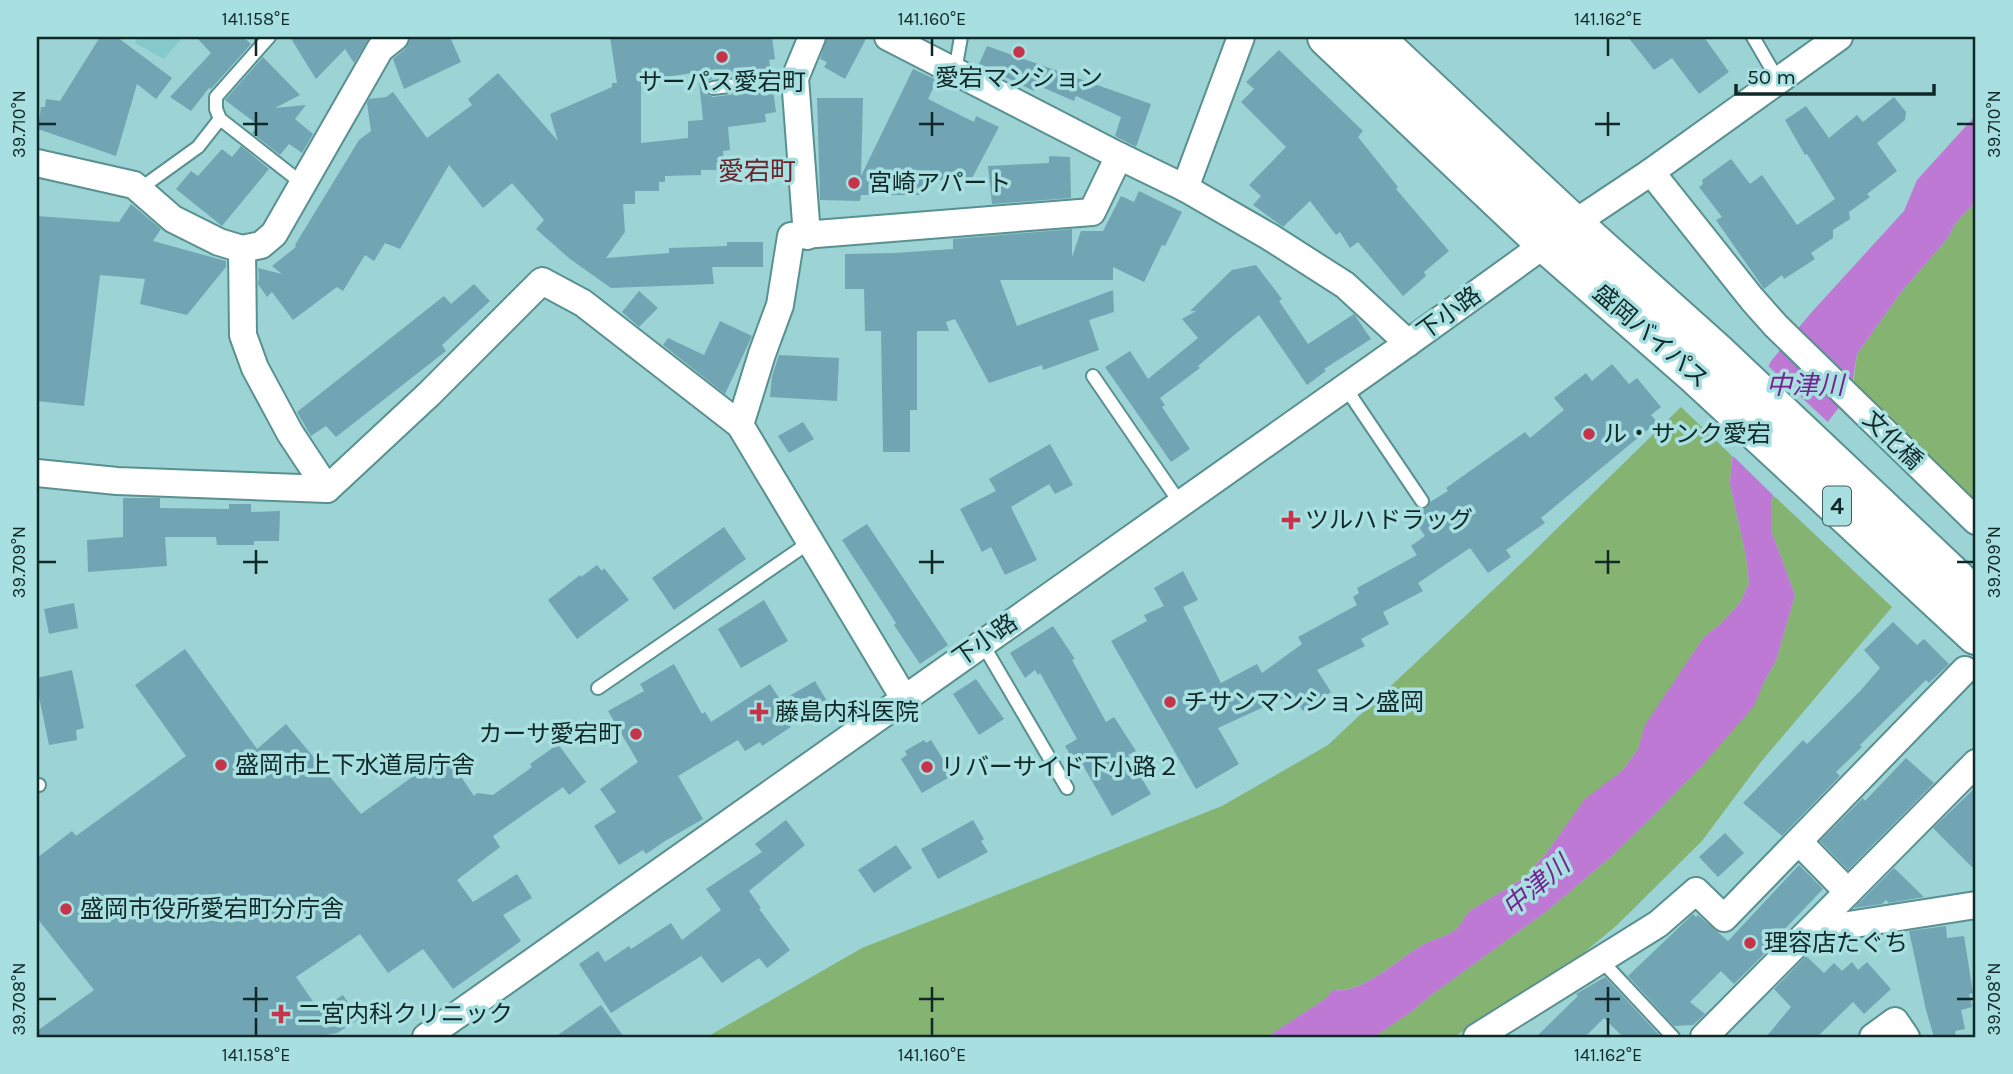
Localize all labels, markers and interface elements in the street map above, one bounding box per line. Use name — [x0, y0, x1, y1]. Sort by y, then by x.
text: 141.158°E — [222, 8, 290, 30]
text: 141.160°E — [898, 8, 966, 30]
text: 141.162°E — [1574, 8, 1642, 30]
marker: 愛宕マンション — [1011, 44, 1027, 60]
marker: サーパス愛宕町 — [714, 49, 730, 65]
scale bar — [1736, 52, 1934, 96]
place label: 愛宕マンション — [935, 64, 1103, 92]
text: 50 m — [1747, 65, 1796, 89]
place label: サーパス愛宕町 — [638, 68, 806, 96]
text: 39.710°N — [8, 90, 30, 158]
text: 39.710°N — [1983, 90, 2005, 158]
district label: 愛宕町 — [718, 156, 796, 187]
place label: 宮崎アパート — [868, 169, 1012, 197]
marker: 宮崎アパート — [846, 175, 862, 191]
street label: 盛岡バイパス — [1588, 278, 1714, 394]
street label: 下小路 — [1412, 281, 1486, 345]
water label: 中津川 — [1766, 370, 1847, 401]
street label: 文化橋 — [1857, 405, 1929, 475]
place label: ル・サンク愛宕 — [1603, 420, 1771, 448]
marker: ル・サンク愛宕 — [1581, 426, 1597, 442]
road number: 4 — [1823, 486, 1851, 526]
place label: ツルハドラッグ — [1305, 506, 1473, 534]
marker: ツルハドラッグ — [1283, 512, 1299, 528]
text: 39.709°N — [8, 526, 30, 598]
text: 39.709°N — [1983, 526, 2005, 598]
street label: 下小路 — [947, 608, 1023, 672]
place label: チサンマンション盛岡 — [1184, 688, 1424, 716]
marker: チサンマンション盛岡 — [1162, 694, 1178, 710]
place label: 藤島内科医院 — [775, 698, 919, 726]
marker: 藤島内科医院 — [749, 702, 769, 722]
place label: カーサ愛宕町 — [478, 720, 622, 748]
marker: カーサ愛宕町 — [628, 726, 644, 742]
place label: 盛岡市上下水道局庁舎 — [235, 751, 475, 779]
place label: リバーサイド下小路２ — [941, 753, 1181, 781]
marker: 盛岡市上下水道局庁舎 — [213, 757, 229, 773]
marker: リバーサイド下小路２ — [919, 759, 935, 775]
water label: 中津川 — [1496, 847, 1578, 923]
place label: 盛岡市役所愛宕町分庁舎 — [80, 895, 344, 923]
marker: 盛岡市役所愛宕町分庁舎 — [58, 901, 74, 917]
place label: 理容店たぐち — [1764, 929, 1908, 957]
marker: 理容店たぐち — [1742, 935, 1758, 951]
text: 39.708°N — [8, 963, 30, 1035]
text: 39.708°N — [1983, 963, 2005, 1035]
place label: 二宮内科クリニック — [297, 1000, 513, 1028]
marker: 二宮内科クリニック — [271, 1004, 291, 1024]
text: 141.158°E — [222, 1044, 290, 1066]
text: 141.160°E — [898, 1044, 966, 1066]
text: 141.162°E — [1574, 1044, 1642, 1066]

